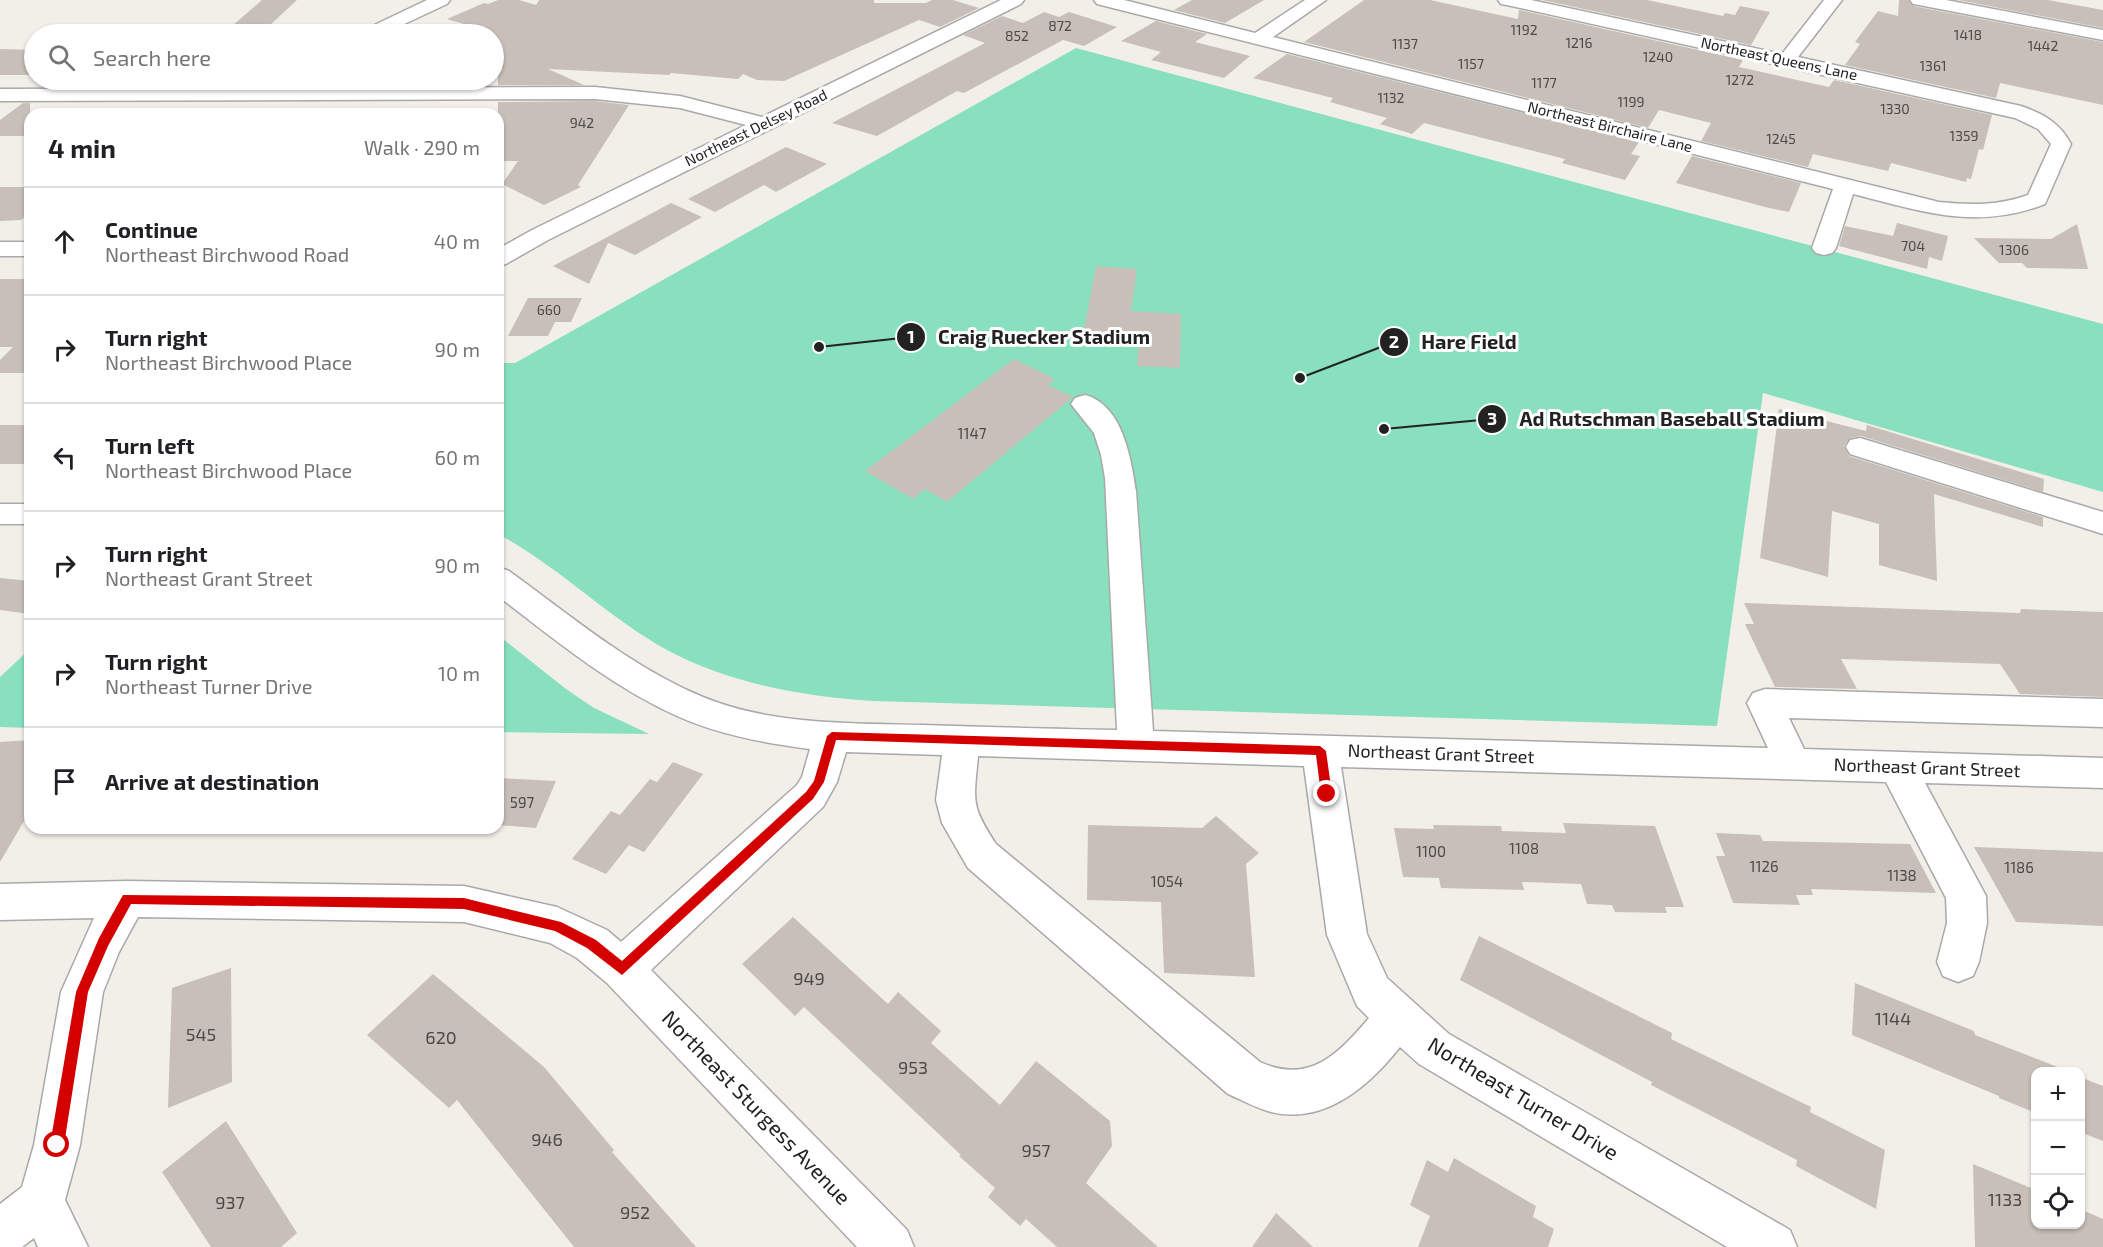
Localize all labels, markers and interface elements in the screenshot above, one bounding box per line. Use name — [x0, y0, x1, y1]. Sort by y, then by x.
house number: 872 — [1048, 17, 1072, 34]
house number: 1192 — [1510, 21, 1538, 38]
search box — [24, 24, 504, 90]
house number: 1418 — [1954, 26, 1982, 43]
house number: 852 — [1005, 27, 1029, 44]
street label: Northeast Queens Lane — [1699, 33, 1859, 84]
house number: 1216 — [1565, 34, 1593, 51]
house number: 1137 — [1392, 35, 1418, 52]
house number: 1442 — [2028, 37, 2058, 54]
icon: search — [45, 41, 78, 74]
text: Search here — [93, 44, 211, 70]
house number: 1240 — [1643, 48, 1673, 65]
house number: 1157 — [1458, 55, 1484, 72]
house number: 1361 — [1920, 57, 1946, 74]
house number: 1272 — [1726, 71, 1754, 88]
house number: 1177 — [1531, 74, 1557, 91]
street label: Northeast Delsey Road — [681, 85, 830, 169]
house number: 1132 — [1378, 89, 1405, 106]
house number: 1199 — [1617, 93, 1645, 110]
street label: Northeast Birchaire Lane — [1526, 97, 1695, 155]
house number: 1330 — [1880, 100, 1910, 117]
house number: 942 — [570, 114, 594, 131]
house number: 1359 — [1950, 127, 1978, 144]
house number: 1245 — [1766, 130, 1796, 147]
text: 4 min — [48, 132, 116, 163]
text: Walk · 290 m — [364, 135, 480, 159]
text: Continue — [105, 216, 198, 242]
icon: ahead — [48, 225, 81, 258]
text: 40 m — [434, 229, 480, 253]
house number: 704 — [1901, 237, 1925, 254]
house number: 1306 — [1999, 241, 2029, 258]
text: Northeast Birchwood Road — [105, 242, 349, 266]
house number: 660 — [537, 301, 561, 318]
callout: Craig Ruecker Stadium — [896, 318, 1163, 356]
callout: Hare Field — [1379, 323, 1529, 361]
text: Turn right — [105, 324, 207, 350]
text: Craig Ruecker Stadium — [938, 324, 1150, 348]
text: 1 — [907, 325, 915, 347]
text: Hare Field — [1421, 329, 1517, 353]
text: 2 — [1389, 330, 1399, 352]
icon: right — [48, 333, 81, 366]
text: 90 m — [435, 337, 480, 361]
text: Northeast Birchwood Place — [105, 350, 352, 374]
callout: Ad Rutschman Baseball Stadium — [1477, 400, 1836, 438]
text: Ad Rutschman Baseball Stadium — [1519, 406, 1825, 430]
text: 3 — [1487, 407, 1497, 429]
house number: 1147 — [958, 424, 987, 442]
text: Turn left — [105, 432, 194, 458]
icon: left — [48, 441, 81, 474]
text: 60 m — [435, 445, 480, 469]
text: Northeast Birchwood Place — [105, 458, 352, 482]
text: Turn right — [105, 540, 207, 566]
icon: right — [48, 549, 81, 582]
text: 90 m — [435, 553, 480, 577]
text: Northeast Grant Street — [105, 566, 313, 590]
text: Turn right — [105, 648, 207, 674]
icon: right — [48, 657, 81, 690]
text: 10 m — [438, 661, 480, 685]
text: Northeast Turner Drive — [105, 674, 312, 698]
street label: Northeast Grant Street — [1347, 739, 1535, 767]
street label: Northeast Grant Street — [1833, 753, 2021, 781]
icon: arrive — [48, 765, 81, 798]
text: Arrive at destination — [105, 768, 319, 794]
route end — [1313, 780, 1339, 806]
house number: 597 — [510, 793, 534, 811]
house number: 1108 — [1509, 839, 1539, 857]
house number: 1100 — [1416, 842, 1446, 860]
house number: 1126 — [1750, 857, 1778, 875]
house number: 1186 — [2004, 858, 2034, 876]
house number: 1138 — [1887, 866, 1917, 884]
house number: 1054 — [1151, 872, 1183, 890]
house number: 949 — [793, 967, 825, 989]
street label: Northeast Sturgess Avenue — [658, 1005, 856, 1209]
house number: 1144 — [1875, 1007, 1911, 1029]
house number: 545 — [186, 1023, 216, 1045]
house number: 620 — [425, 1026, 457, 1048]
street label: Northeast Turner Drive — [1424, 1031, 1624, 1165]
house number: 953 — [898, 1056, 928, 1078]
map controls — [2031, 1067, 2085, 1229]
button: + — [2031, 1067, 2085, 1121]
button: − — [2031, 1121, 2085, 1175]
house number: 946 — [531, 1128, 563, 1150]
route start — [43, 1131, 69, 1157]
house number: 957 — [1021, 1139, 1051, 1161]
button: locate — [2031, 1175, 2085, 1229]
house number: 1133 — [1988, 1188, 2022, 1210]
house number: 937 — [215, 1191, 245, 1213]
house number: 952 — [620, 1201, 650, 1223]

